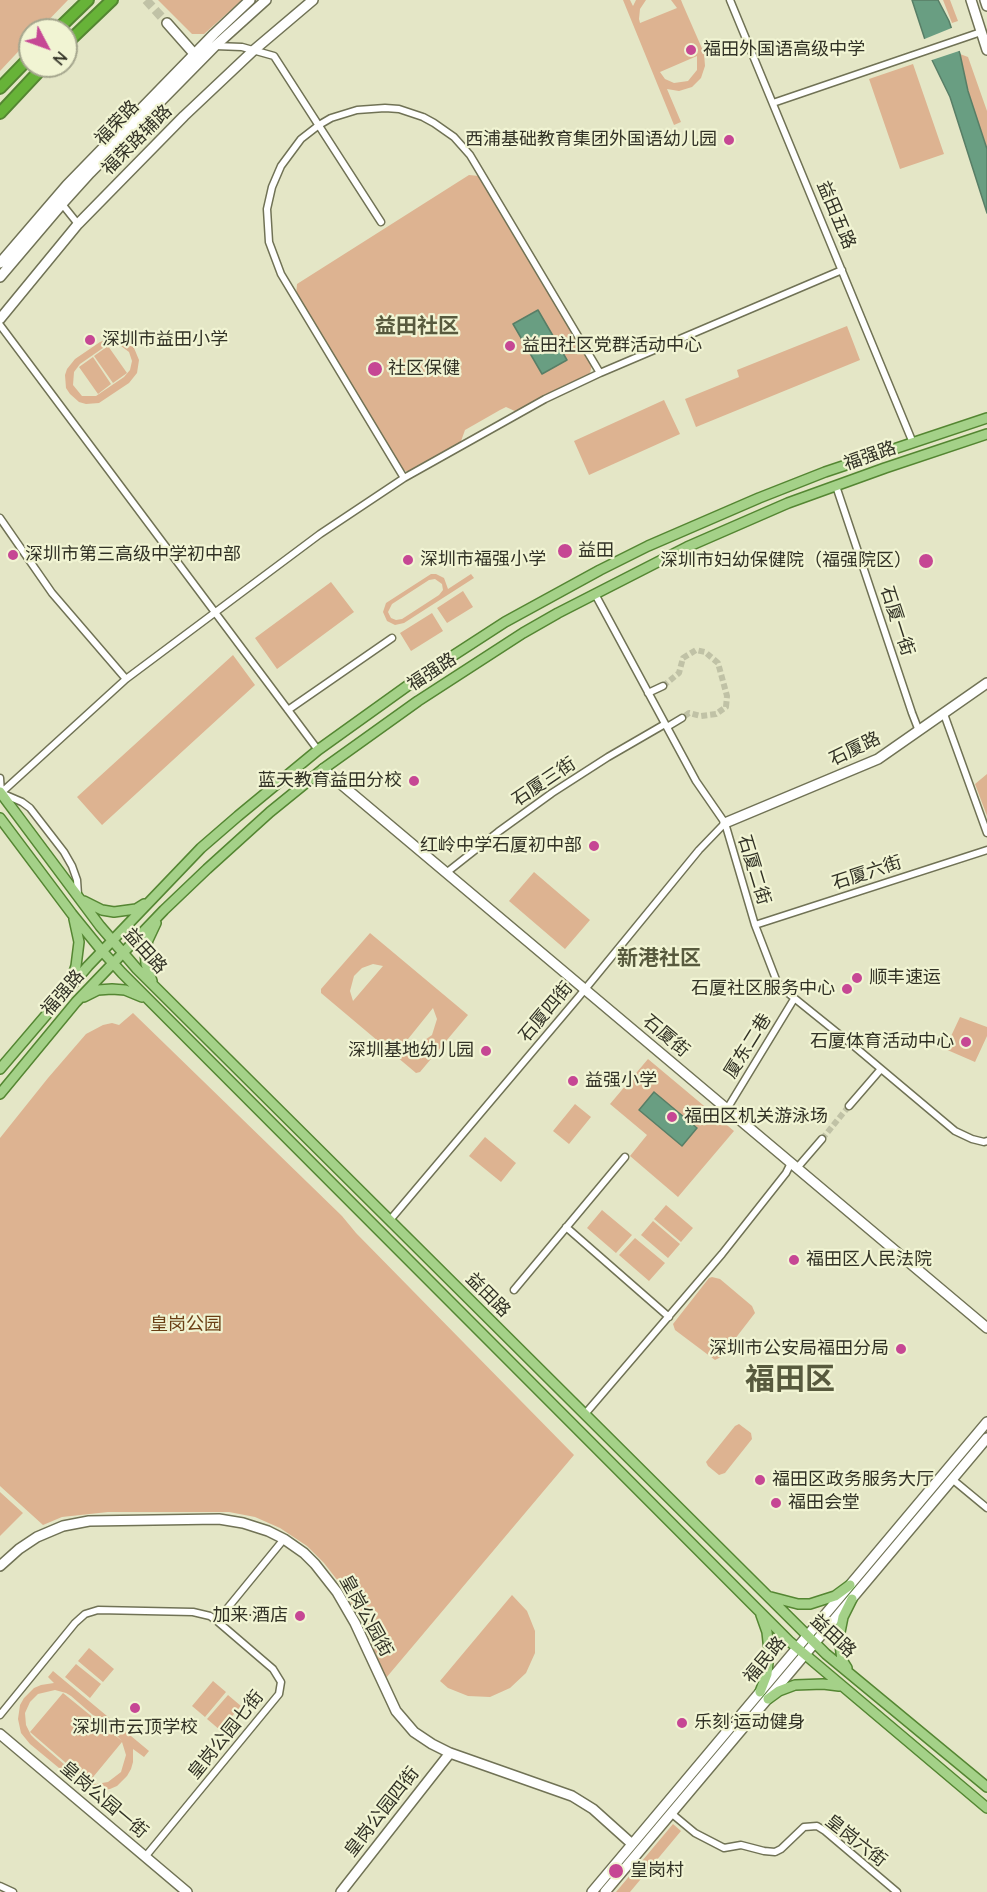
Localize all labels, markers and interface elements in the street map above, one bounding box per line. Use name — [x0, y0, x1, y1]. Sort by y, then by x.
north arrow — [18, 18, 78, 78]
place label: 福田外国语高级中学 — [703, 39, 865, 61]
marker: 福田外国语高级中学 — [684, 43, 698, 57]
text: N — [49, 47, 71, 69]
street label: 福荣路 — [90, 96, 144, 150]
street label: 福荣路辅路 — [98, 101, 176, 179]
place label: 西浦基础教育集团外国语幼儿园 — [465, 129, 717, 151]
marker: 西浦基础教育集团外国语幼儿园 — [722, 133, 736, 147]
street label: 益田五路 — [812, 178, 860, 252]
district label: 益田社区 — [375, 314, 459, 340]
place label: 深圳市益田小学 — [102, 329, 228, 351]
marker: 深圳市益田小学 — [83, 333, 97, 347]
place label: 益田社区党群活动中心 — [522, 335, 702, 357]
marker: 益田社区党群活动中心 — [503, 339, 517, 353]
place label: 社区保健 — [388, 358, 460, 380]
marker: 社区保健 — [366, 360, 384, 378]
street label: 福强路 — [841, 437, 899, 475]
place label: 益田 — [578, 540, 614, 562]
marker: 益田 — [556, 542, 574, 560]
place label: 深圳市第三高级中学初中部 — [25, 544, 241, 566]
marker: 深圳市第三高级中学初中部 — [6, 548, 20, 562]
place label: 深圳市福强小学 — [420, 549, 546, 571]
place label: 深圳市妇幼保健院（福强院区） — [660, 550, 912, 572]
marker: 深圳市妇幼保健院（福强院区） — [917, 552, 935, 570]
marker: 深圳市福强小学 — [401, 553, 415, 567]
street label: 石厦一街 — [876, 583, 918, 659]
street label: 福强路 — [403, 648, 461, 696]
street label: 石厦路 — [826, 727, 884, 771]
street label: 石厦三街 — [508, 753, 580, 811]
place label: 蓝天教育益田分校 — [258, 770, 402, 792]
marker: 蓝天教育益田分校 — [407, 774, 421, 788]
street label: 石厦二街 — [733, 832, 775, 908]
place label: 红岭中学石厦初中部 — [420, 835, 582, 857]
marker: 红岭中学石厦初中部 — [587, 839, 601, 853]
street label: 石厦六街 — [829, 852, 905, 894]
street label: 益田路 — [119, 924, 171, 978]
district label: 新港社区 — [617, 946, 701, 972]
street label: 福强路 — [37, 966, 89, 1020]
place label: 顺丰速运 — [869, 967, 941, 989]
marker: 顺丰速运 — [850, 971, 864, 985]
street label: 石厦四街 — [515, 977, 577, 1047]
place label: 石厦社区服务中心 — [691, 978, 835, 1000]
marker: 石厦社区服务中心 — [840, 982, 854, 996]
street label: 石厦街 — [638, 1010, 694, 1062]
street label: 厦东二巷 — [720, 1010, 776, 1082]
place label: 石厦体育活动中心 — [810, 1031, 954, 1053]
marker: 石厦体育活动中心 — [959, 1035, 973, 1049]
place label: 深圳基地幼儿园 — [348, 1040, 474, 1062]
marker: 深圳基地幼儿园 — [479, 1044, 493, 1058]
place label: 益强小学 — [585, 1070, 657, 1092]
marker: 益强小学 — [566, 1074, 580, 1088]
place label: 福田区机关游泳场 — [684, 1106, 828, 1128]
marker: 福田区机关游泳场 — [665, 1110, 679, 1124]
place label: 福田区人民法院 — [806, 1249, 932, 1271]
marker: 福田区人民法院 — [787, 1253, 801, 1267]
street label: 益田路 — [461, 1268, 515, 1322]
park label: 皇岗公园 — [150, 1314, 222, 1336]
place label: 深圳市公安局福田分局 — [709, 1338, 889, 1360]
marker: 深圳市公安局福田分局 — [894, 1342, 908, 1356]
district label: 福田区 — [745, 1362, 835, 1398]
place label: 福田区政务服务大厅 — [772, 1469, 934, 1491]
marker: 福田区政务服务大厅 — [753, 1473, 767, 1487]
place label: 福田会堂 — [788, 1492, 860, 1514]
marker: 福田会堂 — [769, 1496, 783, 1510]
street label: 皇岗公园街 — [335, 1571, 397, 1661]
place label: 加来·酒店 — [212, 1605, 288, 1627]
marker: 加来·酒店 — [293, 1609, 307, 1623]
street label: 益田路 — [806, 1610, 860, 1662]
street label: 福民路 — [739, 1632, 791, 1688]
street label: 皇岗公园七街 — [184, 1686, 268, 1784]
marker: 深圳市云顶学校 — [128, 1701, 142, 1715]
place label: 乐刻·运动健身 — [694, 1712, 806, 1734]
marker: 乐刻·运动健身 — [675, 1716, 689, 1730]
place label: 深圳市云顶学校 — [72, 1717, 198, 1739]
street label: 皇岗公园一街 — [56, 1757, 152, 1843]
street label: 皇岗公园四街 — [340, 1763, 424, 1861]
street label: 皇岗六街 — [821, 1810, 891, 1872]
place label: 皇岗村 — [630, 1860, 684, 1882]
marker: 皇岗村 — [607, 1862, 625, 1880]

